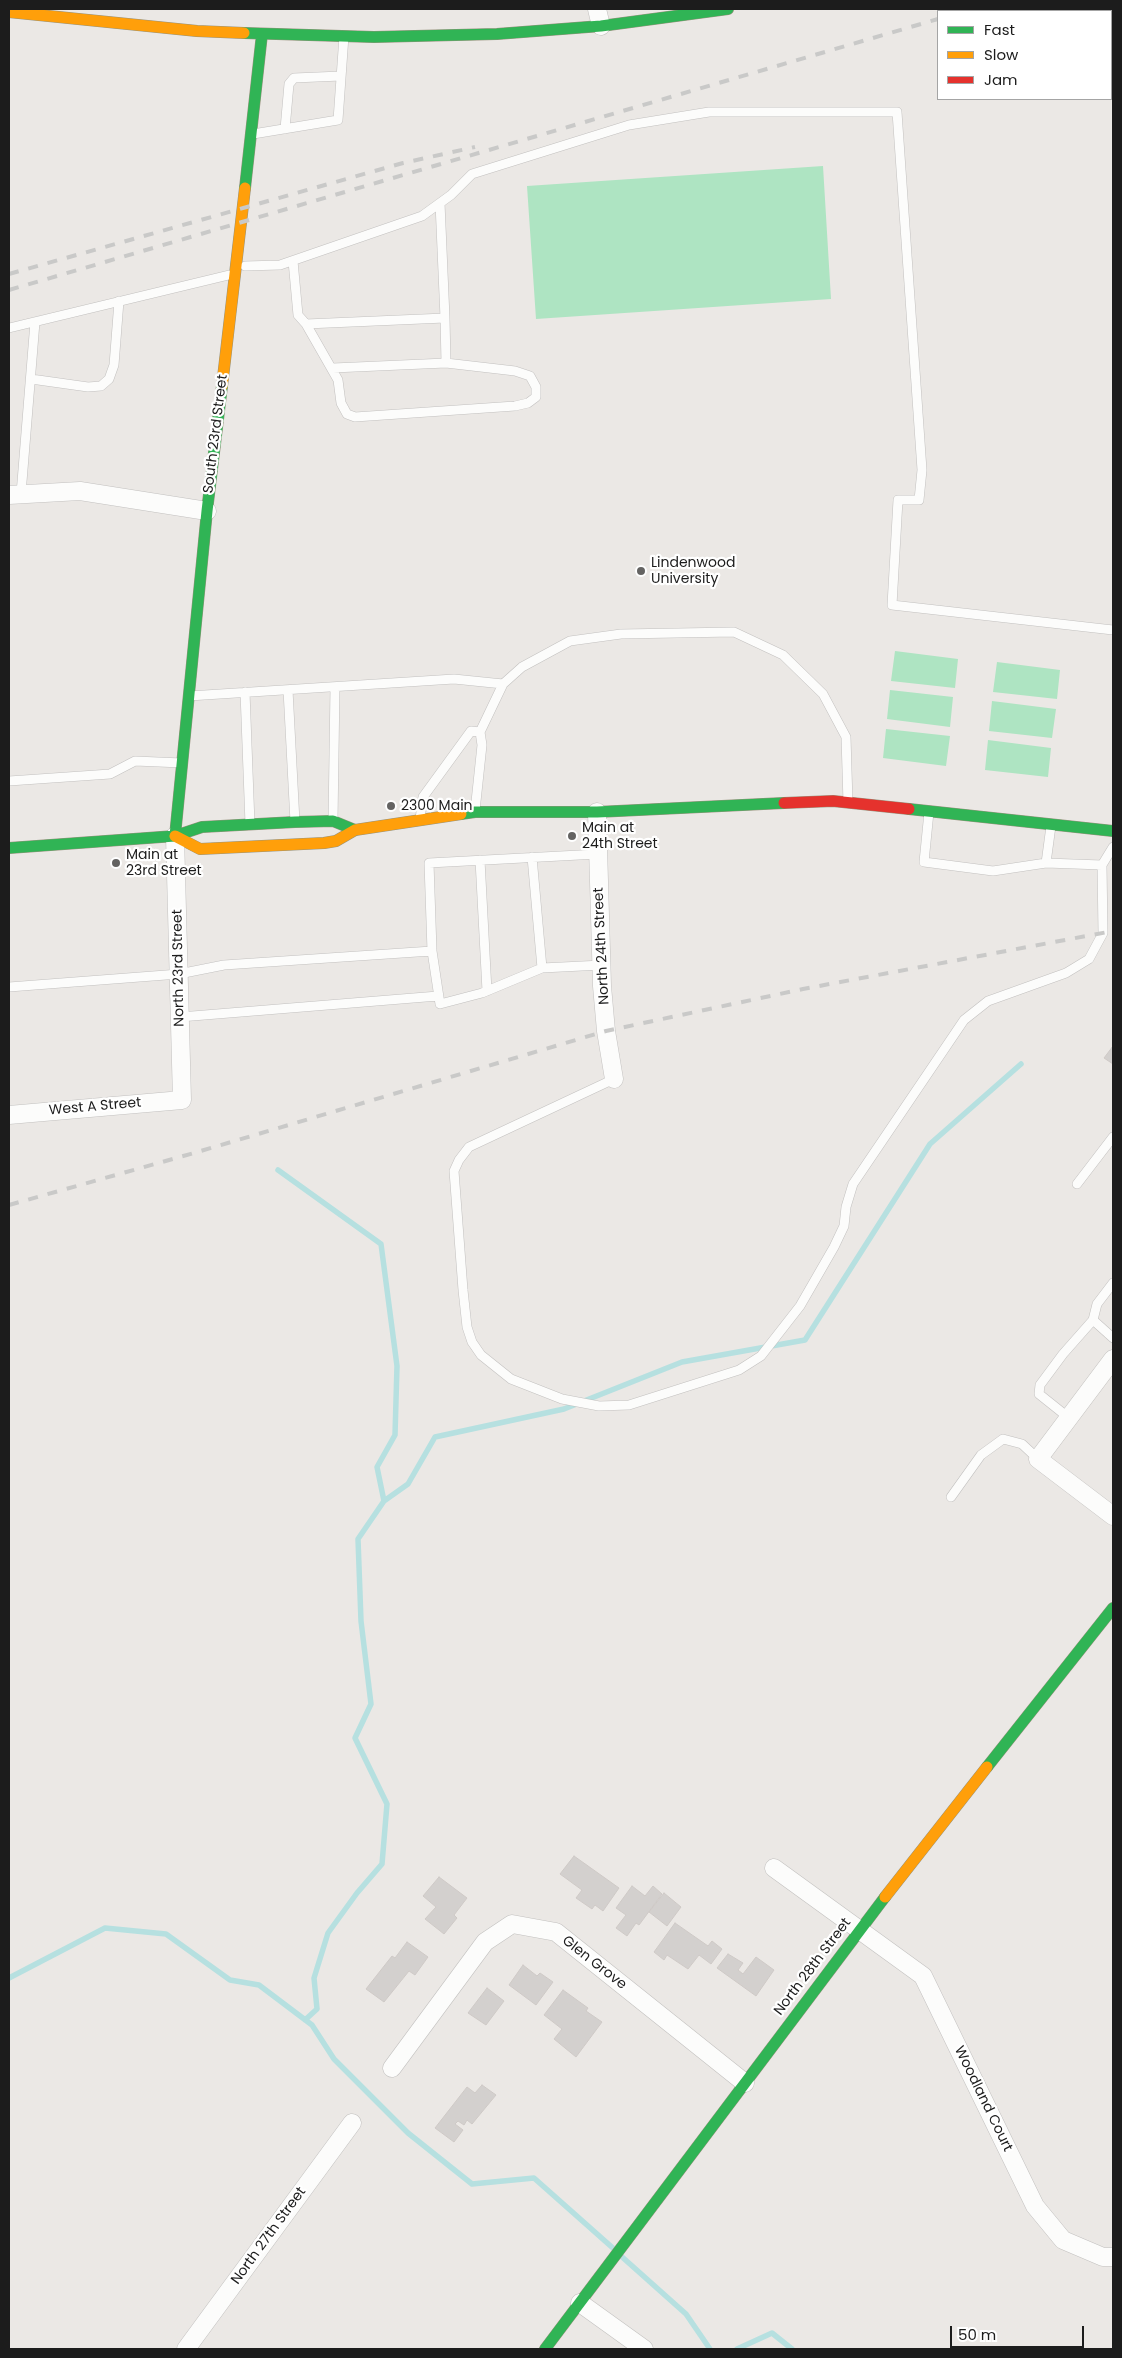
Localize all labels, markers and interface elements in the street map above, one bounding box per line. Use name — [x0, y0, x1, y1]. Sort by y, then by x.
legend — [937, 10, 1112, 100]
text: Fast — [984, 19, 1015, 40]
text: Slow — [984, 44, 1018, 65]
text: Jam — [984, 69, 1018, 90]
street label: South 23rd Street — [200, 374, 232, 494]
place label: Lindenwood University — [651, 555, 735, 588]
marker: Lindenwood University — [635, 565, 647, 577]
place label: 2300 Main — [401, 798, 473, 814]
marker: 2300 Main — [385, 800, 397, 812]
place label: Main at 24th Street — [582, 820, 658, 852]
marker: Main at 24th Street — [566, 830, 578, 842]
place label: Main at 23rd Street — [126, 847, 202, 880]
marker: Main at 23rd Street — [110, 857, 122, 869]
street label: North 24th Street — [591, 887, 613, 1005]
street label: North 23rd Street — [170, 909, 188, 1027]
street label: West A Street — [48, 1095, 142, 1119]
street label: North 28th Street — [771, 1915, 855, 2019]
street label: Glen Grove — [558, 1933, 630, 1993]
street label: Woodland Court — [950, 2044, 1016, 2154]
street label: North 27th Street — [228, 2184, 310, 2288]
scale bar — [952, 2316, 1086, 2348]
text: 50 m — [958, 2324, 996, 2345]

